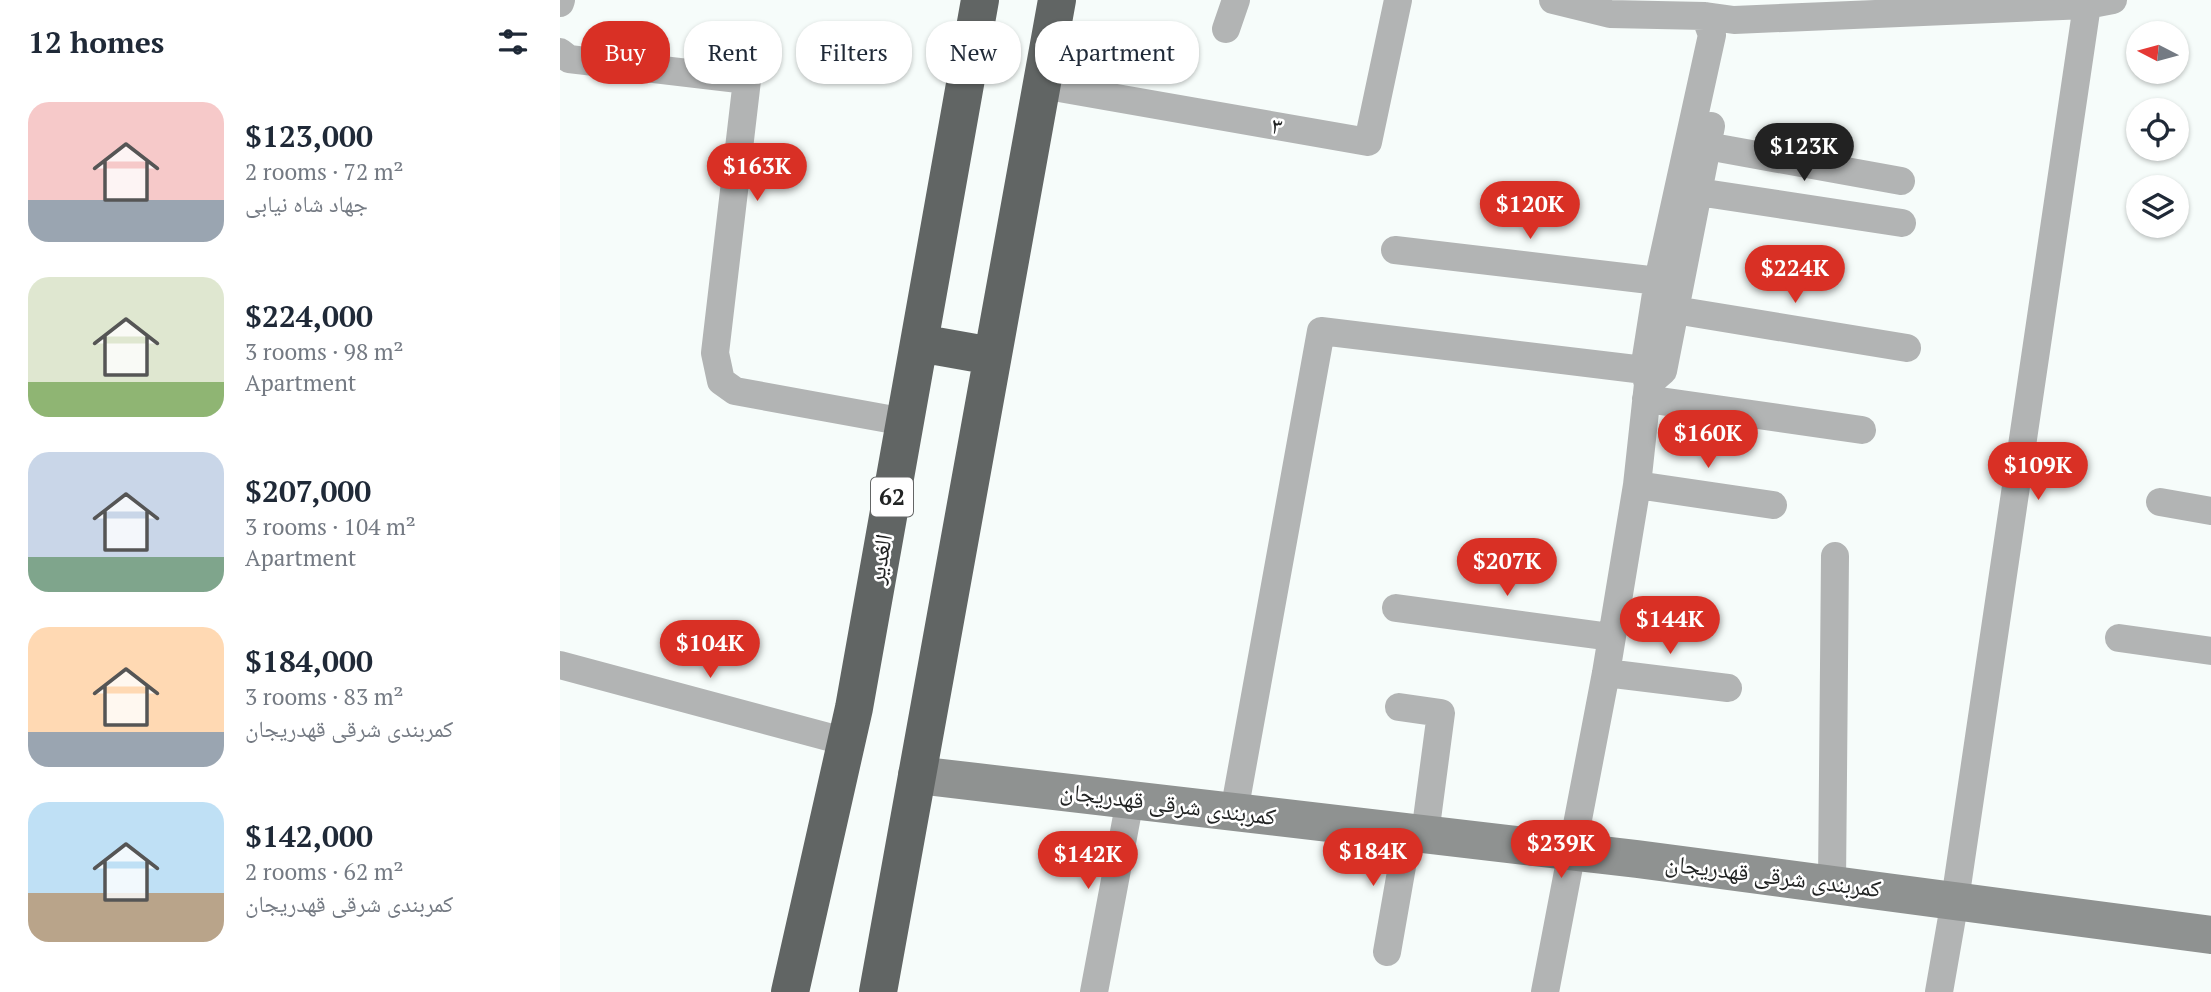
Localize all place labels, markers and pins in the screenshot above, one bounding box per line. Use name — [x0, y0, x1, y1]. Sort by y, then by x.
pin: $123K — [1755, 124, 1853, 183]
pin: $163K — [708, 144, 806, 203]
pin: $120K — [1481, 182, 1579, 241]
pin: $224K — [1746, 246, 1844, 305]
pin: $160K — [1659, 410, 1757, 470]
pin: $109K — [1989, 442, 2087, 502]
pin: $207K — [1458, 538, 1556, 598]
pin: $144K — [1621, 596, 1719, 656]
pin: $104K — [661, 620, 759, 680]
pin: $239K — [1512, 820, 1610, 880]
pin: $184K — [1324, 828, 1422, 888]
pin: $142K — [1039, 832, 1137, 891]

